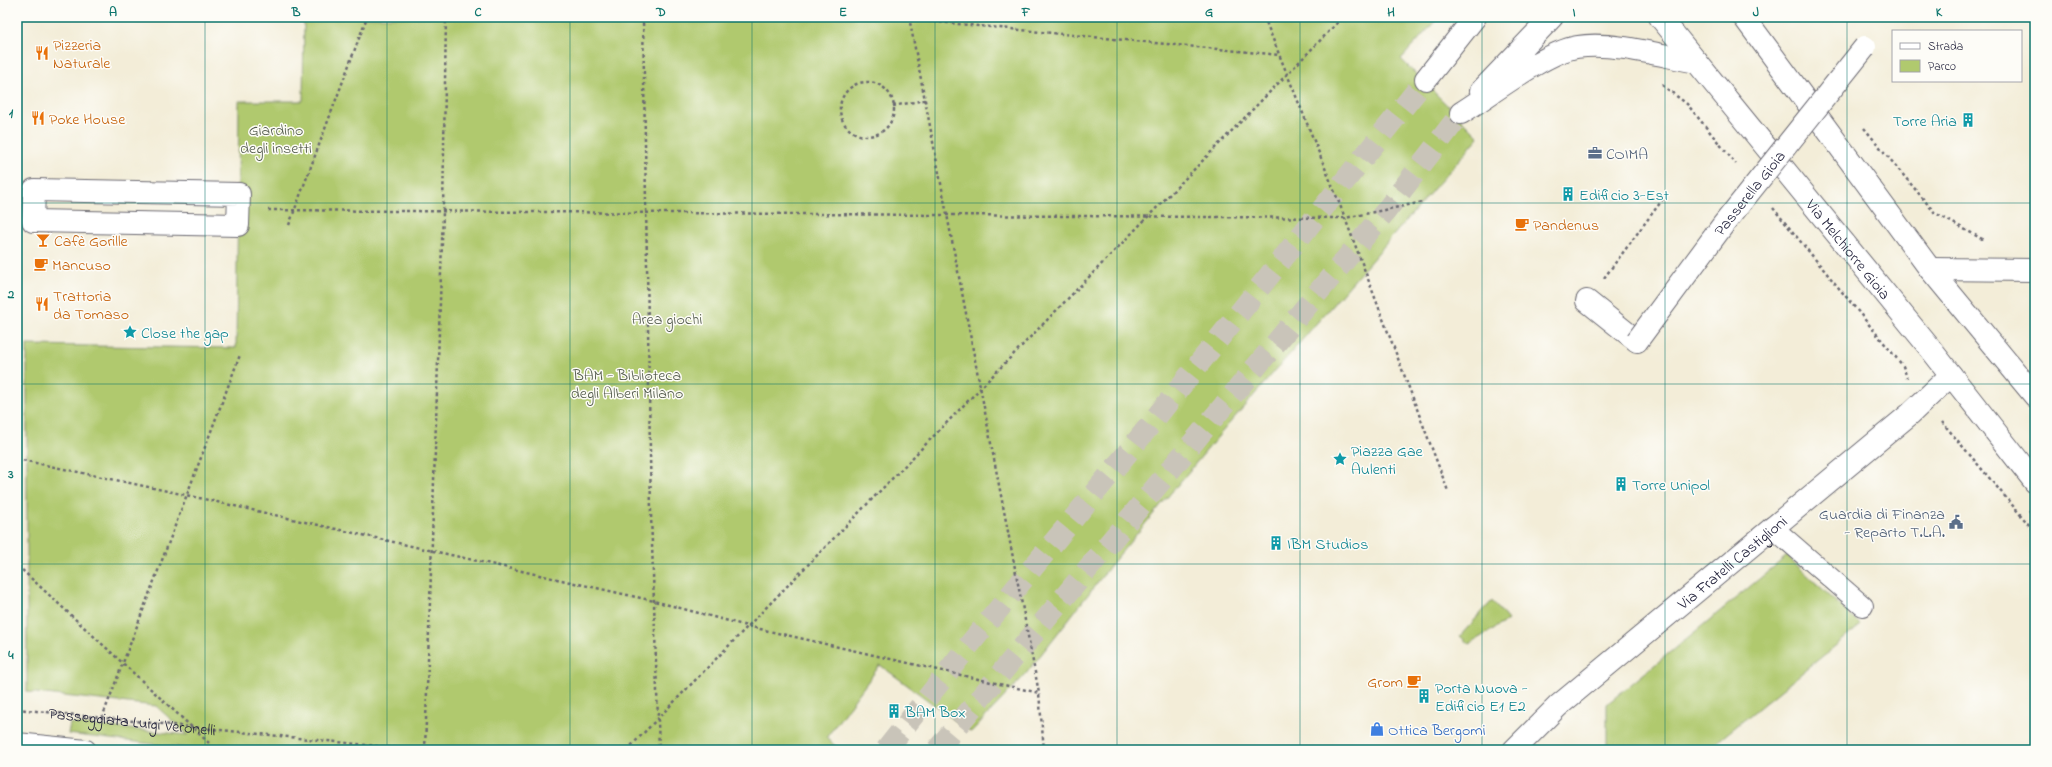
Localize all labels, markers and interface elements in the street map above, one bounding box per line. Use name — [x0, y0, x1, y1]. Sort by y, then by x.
text: A — [109, 3, 117, 22]
text: B — [291, 3, 301, 22]
text: C — [474, 3, 482, 22]
text: D — [655, 3, 666, 22]
text: E — [839, 3, 847, 22]
text: F — [1021, 3, 1031, 22]
text: G — [1205, 3, 1213, 22]
text: H — [1387, 3, 1395, 22]
text: I — [1572, 3, 1576, 22]
text: J — [1753, 3, 1759, 22]
text: K — [1936, 3, 1943, 22]
legend — [1892, 30, 2022, 82]
place label: Pizzeria Naturale — [53, 34, 111, 76]
text: Strada — [1928, 38, 1963, 56]
restaurant icon: Pizzeria Naturale — [34, 45, 50, 61]
text: Parco — [1928, 58, 1956, 76]
text: 1 — [9, 104, 14, 123]
place label: Poke House — [49, 108, 126, 132]
restaurant icon: Poke House — [30, 110, 46, 126]
place label: Torre Aria — [1893, 110, 1957, 134]
building icon: Torre Aria — [1960, 112, 1976, 128]
park label: Giardino degli insetti — [240, 119, 312, 161]
place label: COIMA — [1606, 143, 1648, 167]
office icon: COIMA — [1587, 145, 1603, 161]
street label: Passerella Gioia — [1709, 146, 1792, 241]
place label: Edificio 3-Est — [1579, 184, 1670, 208]
building icon: Edificio 3-Est — [1560, 186, 1576, 202]
street label: Via Melchiorre Gioia — [1798, 194, 1896, 305]
place label: Pandenus — [1533, 214, 1599, 238]
cafe icon: Pandenus — [1514, 216, 1530, 232]
place label: Cafè Gorille — [54, 230, 129, 254]
bar icon: Cafè Gorille — [35, 232, 51, 248]
place label: Mancuso — [52, 254, 111, 278]
cafe icon: Mancuso — [33, 256, 49, 272]
text: 2 — [7, 285, 15, 304]
place label: Trattoria da Tomaso — [53, 285, 129, 327]
restaurant icon: Trattoria da Tomaso — [34, 296, 50, 312]
park label: Area giochi — [632, 308, 702, 332]
place label: Close the gap — [141, 322, 229, 346]
place icon: Close the gap — [122, 324, 138, 340]
park label: BAM - Biblioteca degli Alberi Milano — [571, 364, 683, 406]
place label: Piazza Gae Aulenti — [1351, 440, 1424, 482]
place icon: Piazza Gae Aulenti — [1332, 451, 1348, 467]
text: 3 — [7, 465, 14, 484]
place label: Torre Unipol — [1632, 474, 1710, 498]
building icon: Torre Unipol — [1613, 476, 1629, 492]
place label: Guardia di Finanza - Reparto T.L.A. — [1819, 503, 1945, 545]
street label: Via Fratelli Castiglioni — [1672, 510, 1793, 617]
public building icon: Guardia di Finanza - Reparto T.L.A. — [1948, 514, 1964, 530]
place label: IBM Studios — [1287, 533, 1368, 557]
building icon: IBM Studios — [1268, 535, 1284, 551]
text: 4 — [7, 646, 14, 665]
place label: Grom — [1367, 671, 1403, 695]
cafe icon: Grom — [1406, 673, 1422, 689]
place label: Porta Nuova - Edificio E1 E2 — [1435, 677, 1528, 719]
building icon: Porta Nuova - Edificio E1 E2 — [1416, 688, 1432, 704]
place label: BAM Box — [904, 701, 966, 725]
street label: Passeggiata Luigi Veronelli — [47, 702, 217, 743]
building icon: BAM Box — [886, 703, 902, 719]
place label: Ottica Bergomi — [1388, 719, 1486, 743]
shop icon: Ottica Bergomi — [1369, 721, 1385, 737]

